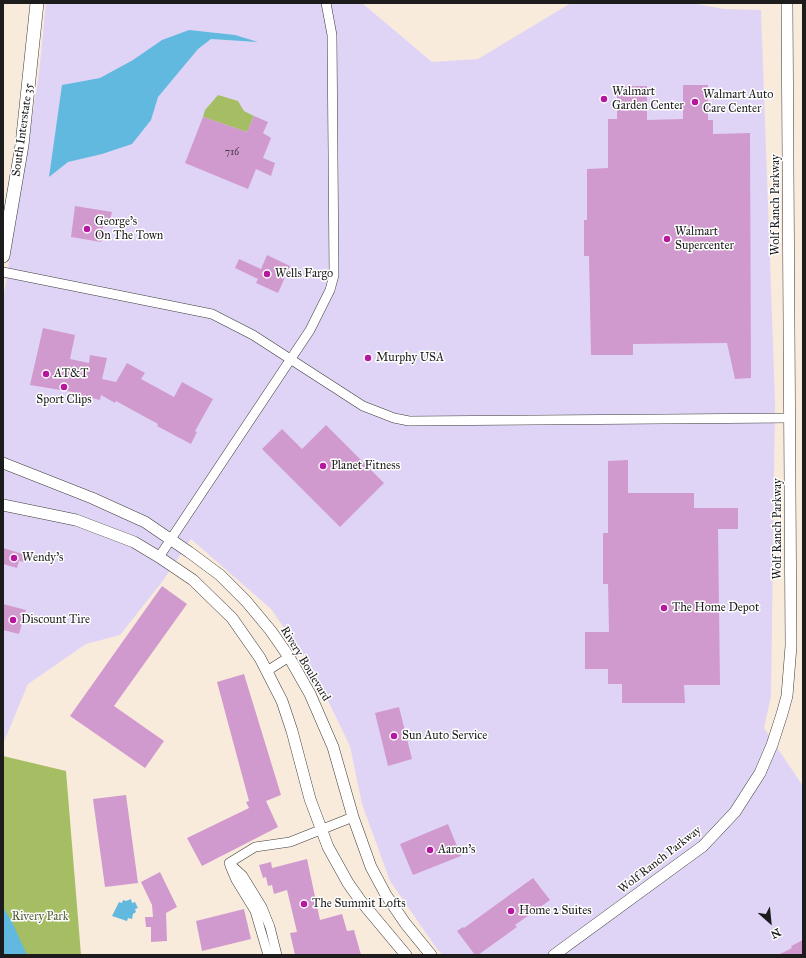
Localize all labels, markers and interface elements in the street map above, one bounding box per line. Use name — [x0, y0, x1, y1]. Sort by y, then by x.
street label: South Interstate 35 — [9, 82, 37, 178]
place label: Walmart Garden Center — [612, 85, 684, 113]
place label: Walmart Auto Care Center — [703, 88, 773, 116]
marker: Walmart Garden Center — [599, 94, 609, 104]
marker: Walmart Auto Care Center — [690, 97, 700, 107]
house number: 716 — [225, 147, 239, 159]
street label: Wolf Ranch Parkway — [769, 154, 783, 256]
place label: George's On The Town — [95, 215, 163, 243]
marker: George's On The Town — [82, 224, 92, 234]
place label: Walmart Supercenter — [675, 225, 734, 253]
marker: Walmart Supercenter — [662, 234, 672, 244]
place label: Wells Fargo — [275, 267, 333, 281]
marker: Wells Fargo — [262, 269, 272, 279]
place label: Murphy USA — [376, 351, 444, 365]
marker: Murphy USA — [363, 353, 373, 363]
place label: AT&T — [54, 367, 88, 381]
marker: AT&T — [41, 369, 51, 379]
marker: Sport Clips — [59, 382, 69, 392]
place label: Sport Clips — [36, 393, 92, 407]
place label: Planet Fitness — [331, 459, 400, 473]
marker: Planet Fitness — [318, 461, 328, 471]
street label: Wolf Ranch Parkway — [771, 478, 785, 580]
place label: Wendy's — [22, 551, 63, 565]
marker: Wendy's — [9, 553, 19, 563]
place label: The Home Depot — [672, 601, 759, 615]
marker: The Home Depot — [659, 603, 669, 613]
place label: Discount Tire — [21, 613, 90, 627]
marker: Discount Tire — [8, 615, 18, 625]
street label: Rivery Boulevard — [277, 624, 333, 704]
place label: Sun Auto Service — [402, 729, 487, 743]
marker: Sun Auto Service — [389, 731, 399, 741]
street label: Wolf Ranch Parkway — [616, 823, 704, 897]
place label: Aaron's — [438, 843, 475, 857]
marker: Aaron's — [425, 845, 435, 855]
place label: The Summit Lofts — [312, 897, 406, 911]
marker: The Summit Lofts — [299, 899, 309, 909]
north arrow — [750, 902, 790, 942]
place label: Home 2 Suites — [519, 904, 592, 918]
marker: Home 2 Suites — [506, 906, 516, 916]
park label: Rivery Park — [12, 910, 68, 924]
text: N — [769, 925, 783, 941]

